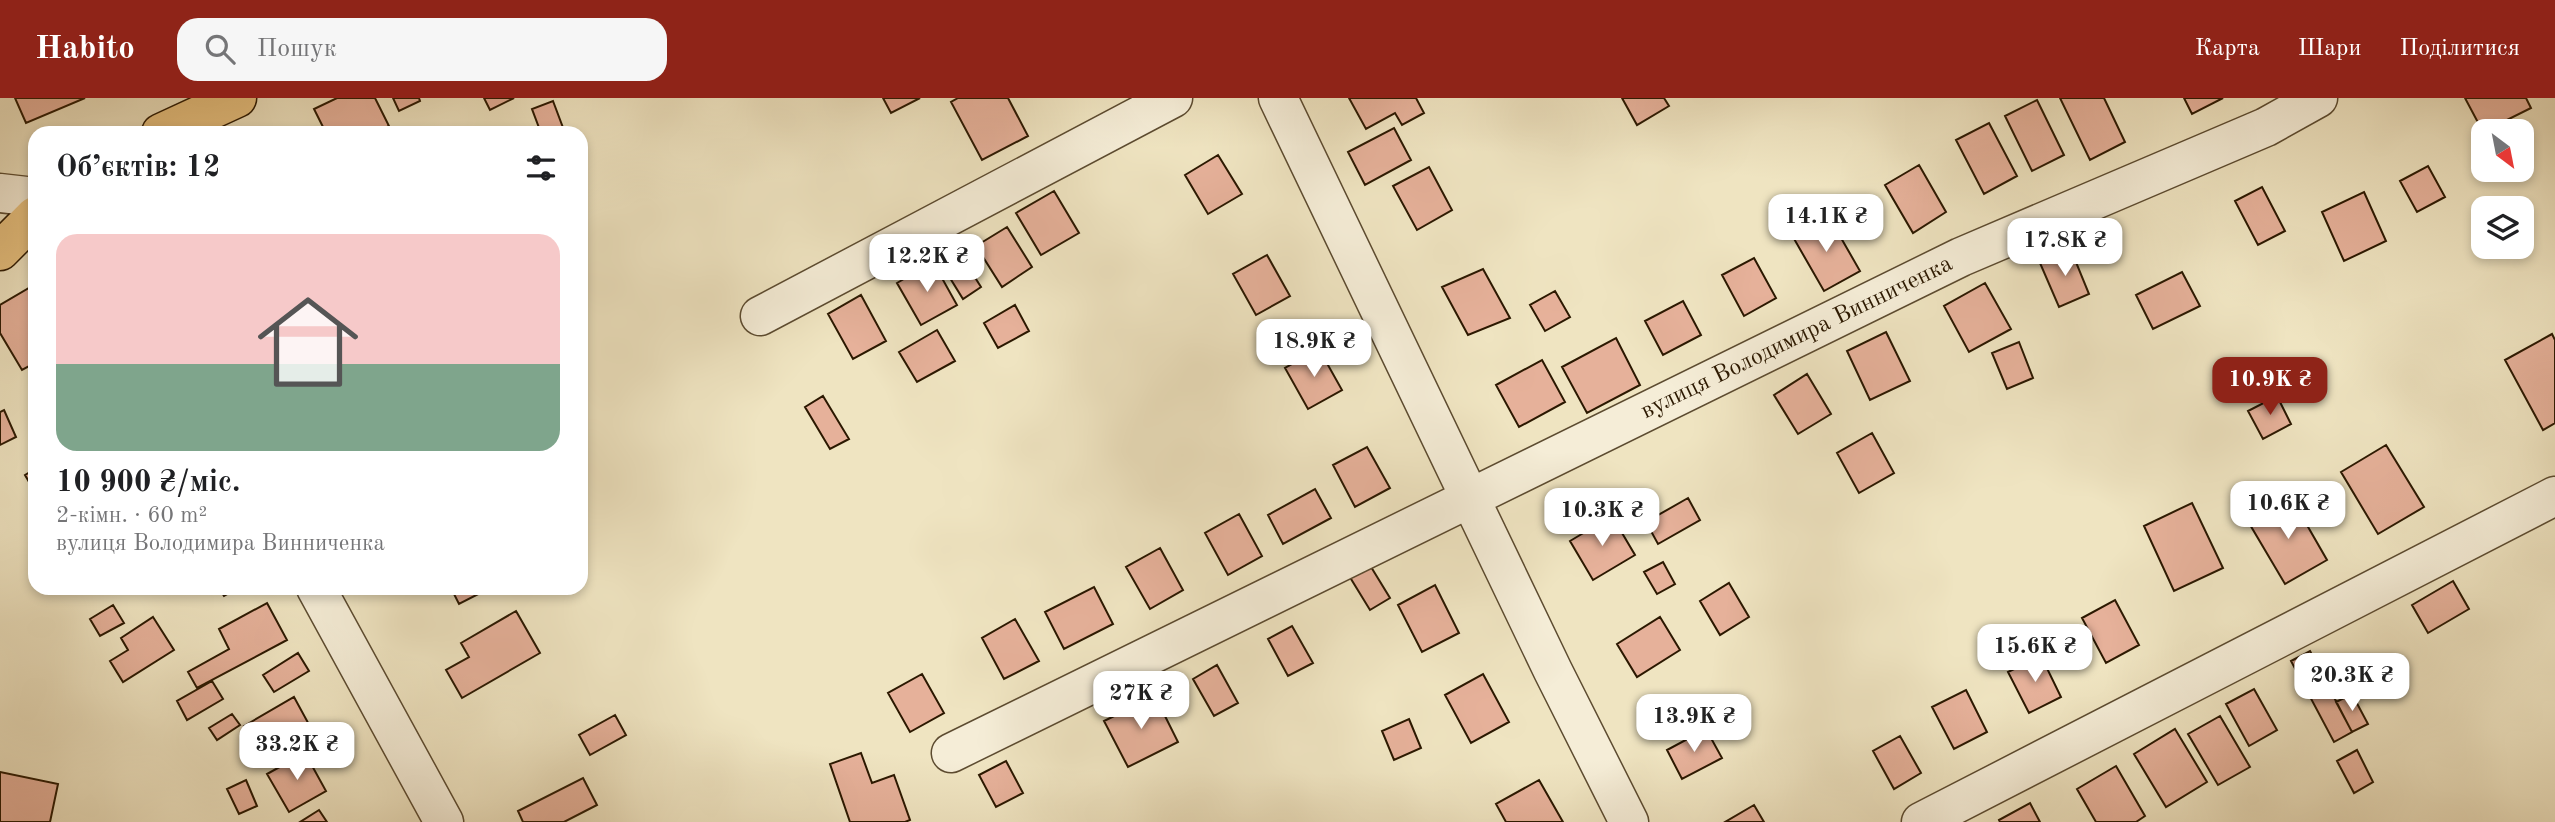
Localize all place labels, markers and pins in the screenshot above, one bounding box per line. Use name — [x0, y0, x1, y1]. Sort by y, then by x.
pin: 14.1K ₴ — [1761, 194, 1891, 254]
pin: 17.8K ₴ — [2000, 218, 2130, 278]
pin: 12.2K ₴ — [862, 234, 992, 294]
pin: 18.9K ₴ — [1249, 320, 1379, 379]
pin: 10.9K ₴ — [2205, 358, 2335, 417]
pin: 10.6K ₴ — [2223, 482, 2353, 541]
pin: 10.3K ₴ — [1537, 489, 1667, 548]
pin: 15.6K ₴ — [1970, 624, 2100, 684]
pin: 20.3K ₴ — [2287, 654, 2417, 713]
pin: 27K ₴ — [1092, 672, 1190, 731]
pin: 13.9K ₴ — [1629, 694, 1759, 754]
pin: 33.2K ₴ — [232, 722, 362, 782]

